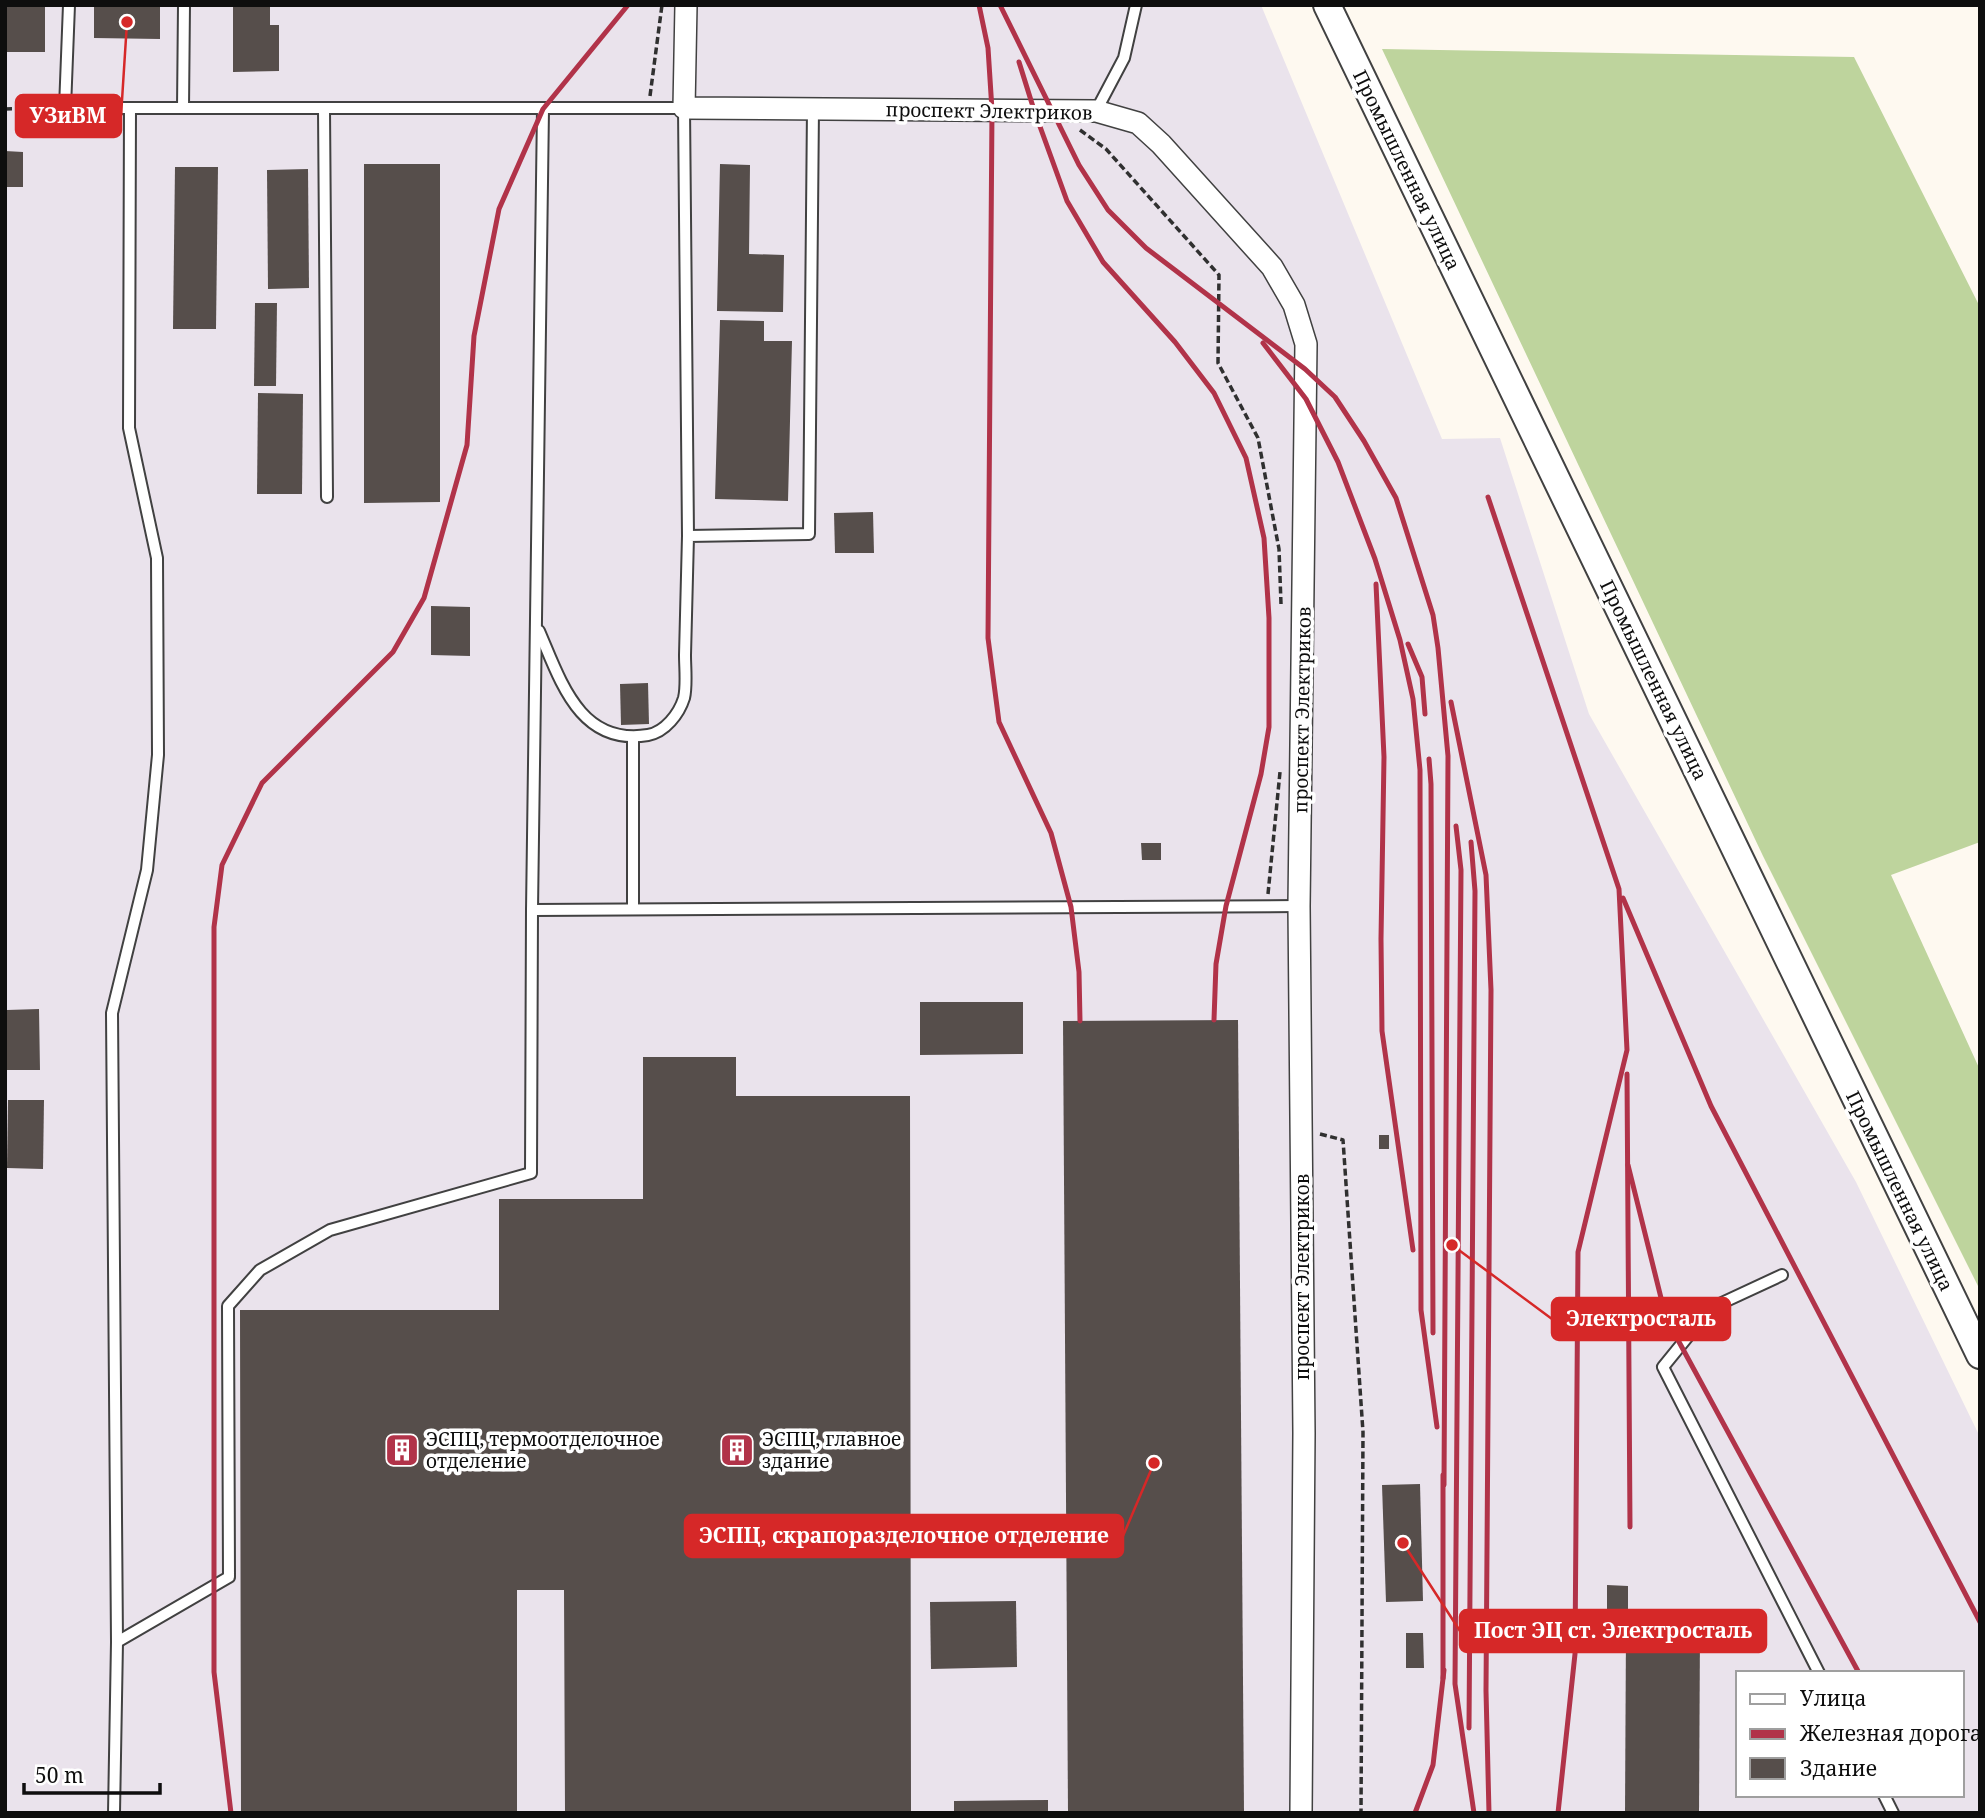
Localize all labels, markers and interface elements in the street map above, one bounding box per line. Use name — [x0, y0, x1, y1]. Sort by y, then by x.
street label: Промышленная улица — [1347, 66, 1467, 274]
callout: УЗиВМ — [16, 95, 121, 137]
street label: проспект Электриков — [885, 96, 1093, 126]
text: УЗиВМ — [30, 101, 106, 129]
street label: Промышленная улица — [1594, 576, 1714, 784]
street label: проспект Электриков — [1287, 606, 1317, 814]
street label: Промышленная улица — [1840, 1087, 1960, 1295]
street label: проспект Электриков — [1289, 1174, 1315, 1380]
callout: Электросталь — [1552, 1298, 1730, 1340]
text: Электросталь — [1566, 1304, 1716, 1332]
place label: ЭСПЦ, термоотделочное отделение — [426, 1426, 660, 1474]
place label: ЭСПЦ, главное здание — [762, 1426, 901, 1474]
building icon: ЭСПЦ, термоотделочное отделение — [383, 1431, 421, 1469]
building icon: ЭСПЦ, главное здание — [718, 1431, 756, 1469]
callout: ЭСПЦ, скрапоразделочное отделение — [685, 1515, 1123, 1557]
text: ЭСПЦ, скрапоразделочное отделение — [699, 1521, 1109, 1549]
callout: Пост ЭЦ ст. Электросталь — [1460, 1610, 1766, 1652]
text: Пост ЭЦ ст. Электросталь — [1474, 1616, 1752, 1644]
legend — [1736, 1671, 1964, 1797]
text: Улица — [1800, 1684, 1867, 1712]
text: Железная дорога — [1799, 1719, 1982, 1747]
scale bar — [24, 1752, 161, 1796]
text: Здание — [1800, 1754, 1877, 1782]
text: 50 m — [35, 1761, 84, 1789]

